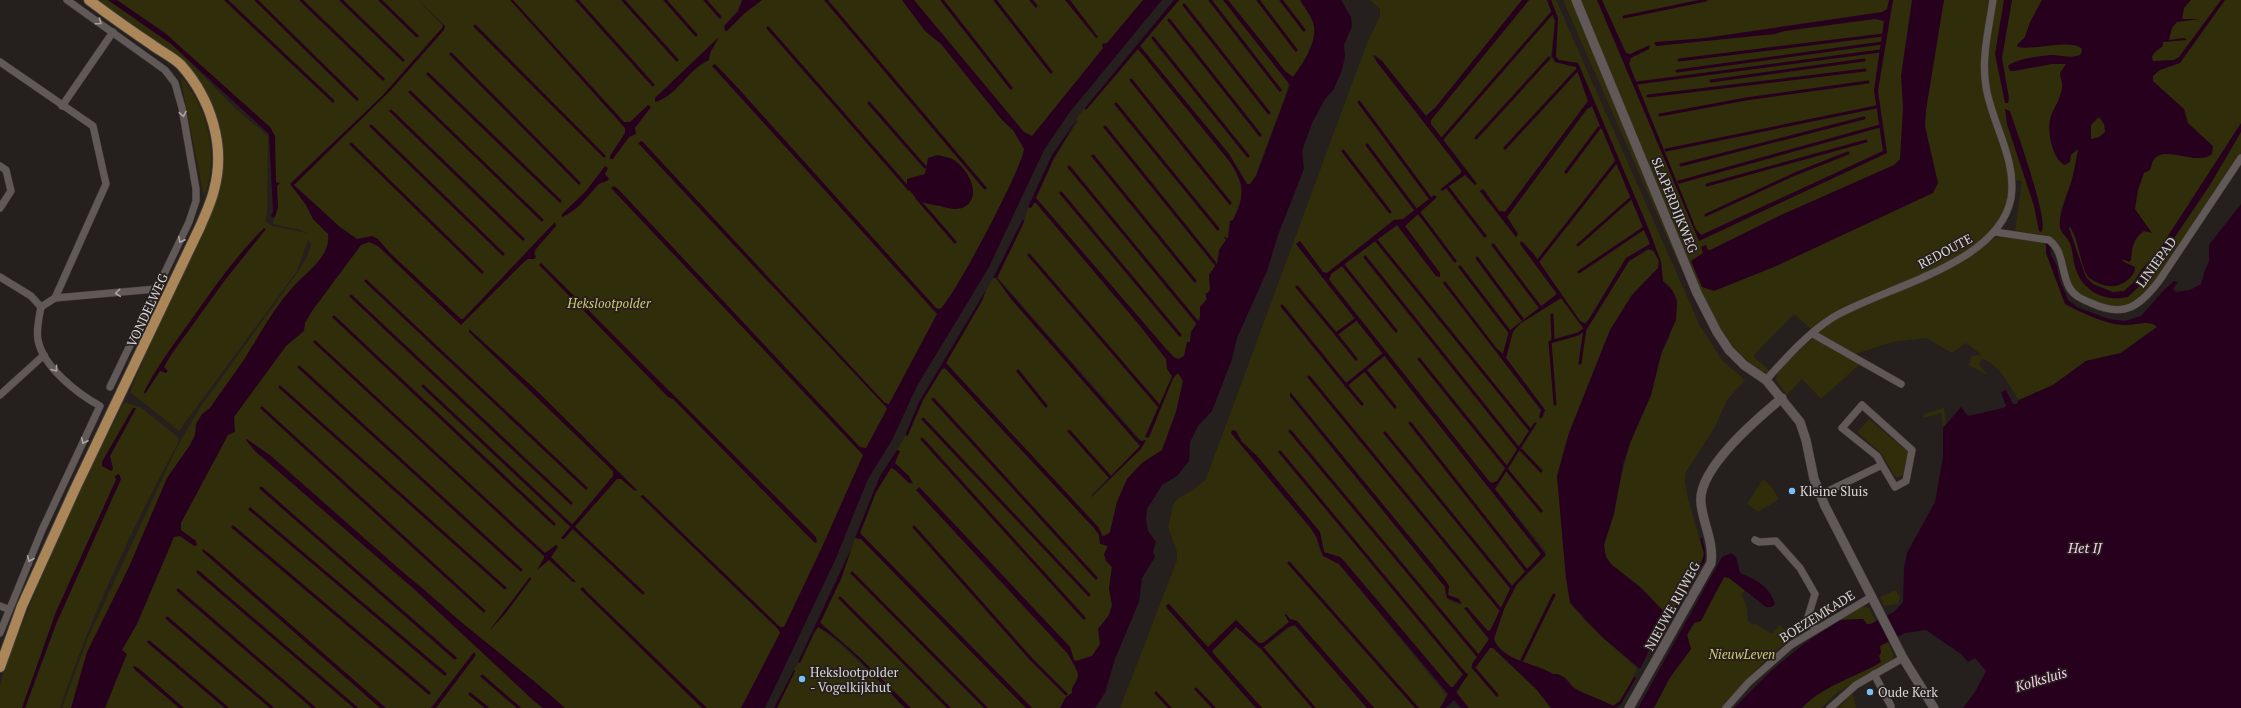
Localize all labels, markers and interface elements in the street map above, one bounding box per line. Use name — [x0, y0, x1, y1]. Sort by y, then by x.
one-way arrow — [95, 17, 102, 25]
one-way arrow — [179, 111, 187, 117]
street label: SLAPERDIJKWEG — [1648, 154, 1702, 256]
street label: REDOUTE — [1915, 229, 1975, 273]
street label: LINIEPAD — [2132, 233, 2180, 291]
one-way arrow — [178, 236, 186, 243]
street label: VONDELWEG — [122, 270, 172, 350]
one-way arrow — [114, 288, 121, 297]
park label: Hekslootpolder — [566, 294, 652, 312]
one-way arrow — [50, 364, 57, 371]
one-way arrow — [81, 437, 89, 444]
place label: Kleine Sluis — [1800, 482, 1868, 500]
marker: Kleine Sluis — [1787, 486, 1797, 496]
water label: Het IJ — [2067, 538, 2103, 557]
one-way arrow — [26, 556, 34, 563]
street label: NIEUWE RIJWEG — [1640, 558, 1704, 654]
street label: BOEZEMKADE — [1776, 586, 1858, 646]
park label: NieuwLeven — [1708, 645, 1775, 663]
water label: Kolksluis — [2012, 662, 2069, 696]
place label: Hekslootpolder - Vogelkijkhut — [810, 663, 899, 696]
marker: Hekslootpolder - Vogelkijkhut — [797, 674, 807, 684]
place label: Oude Kerk — [1878, 683, 1938, 701]
marker: Oude Kerk — [1865, 687, 1875, 697]

